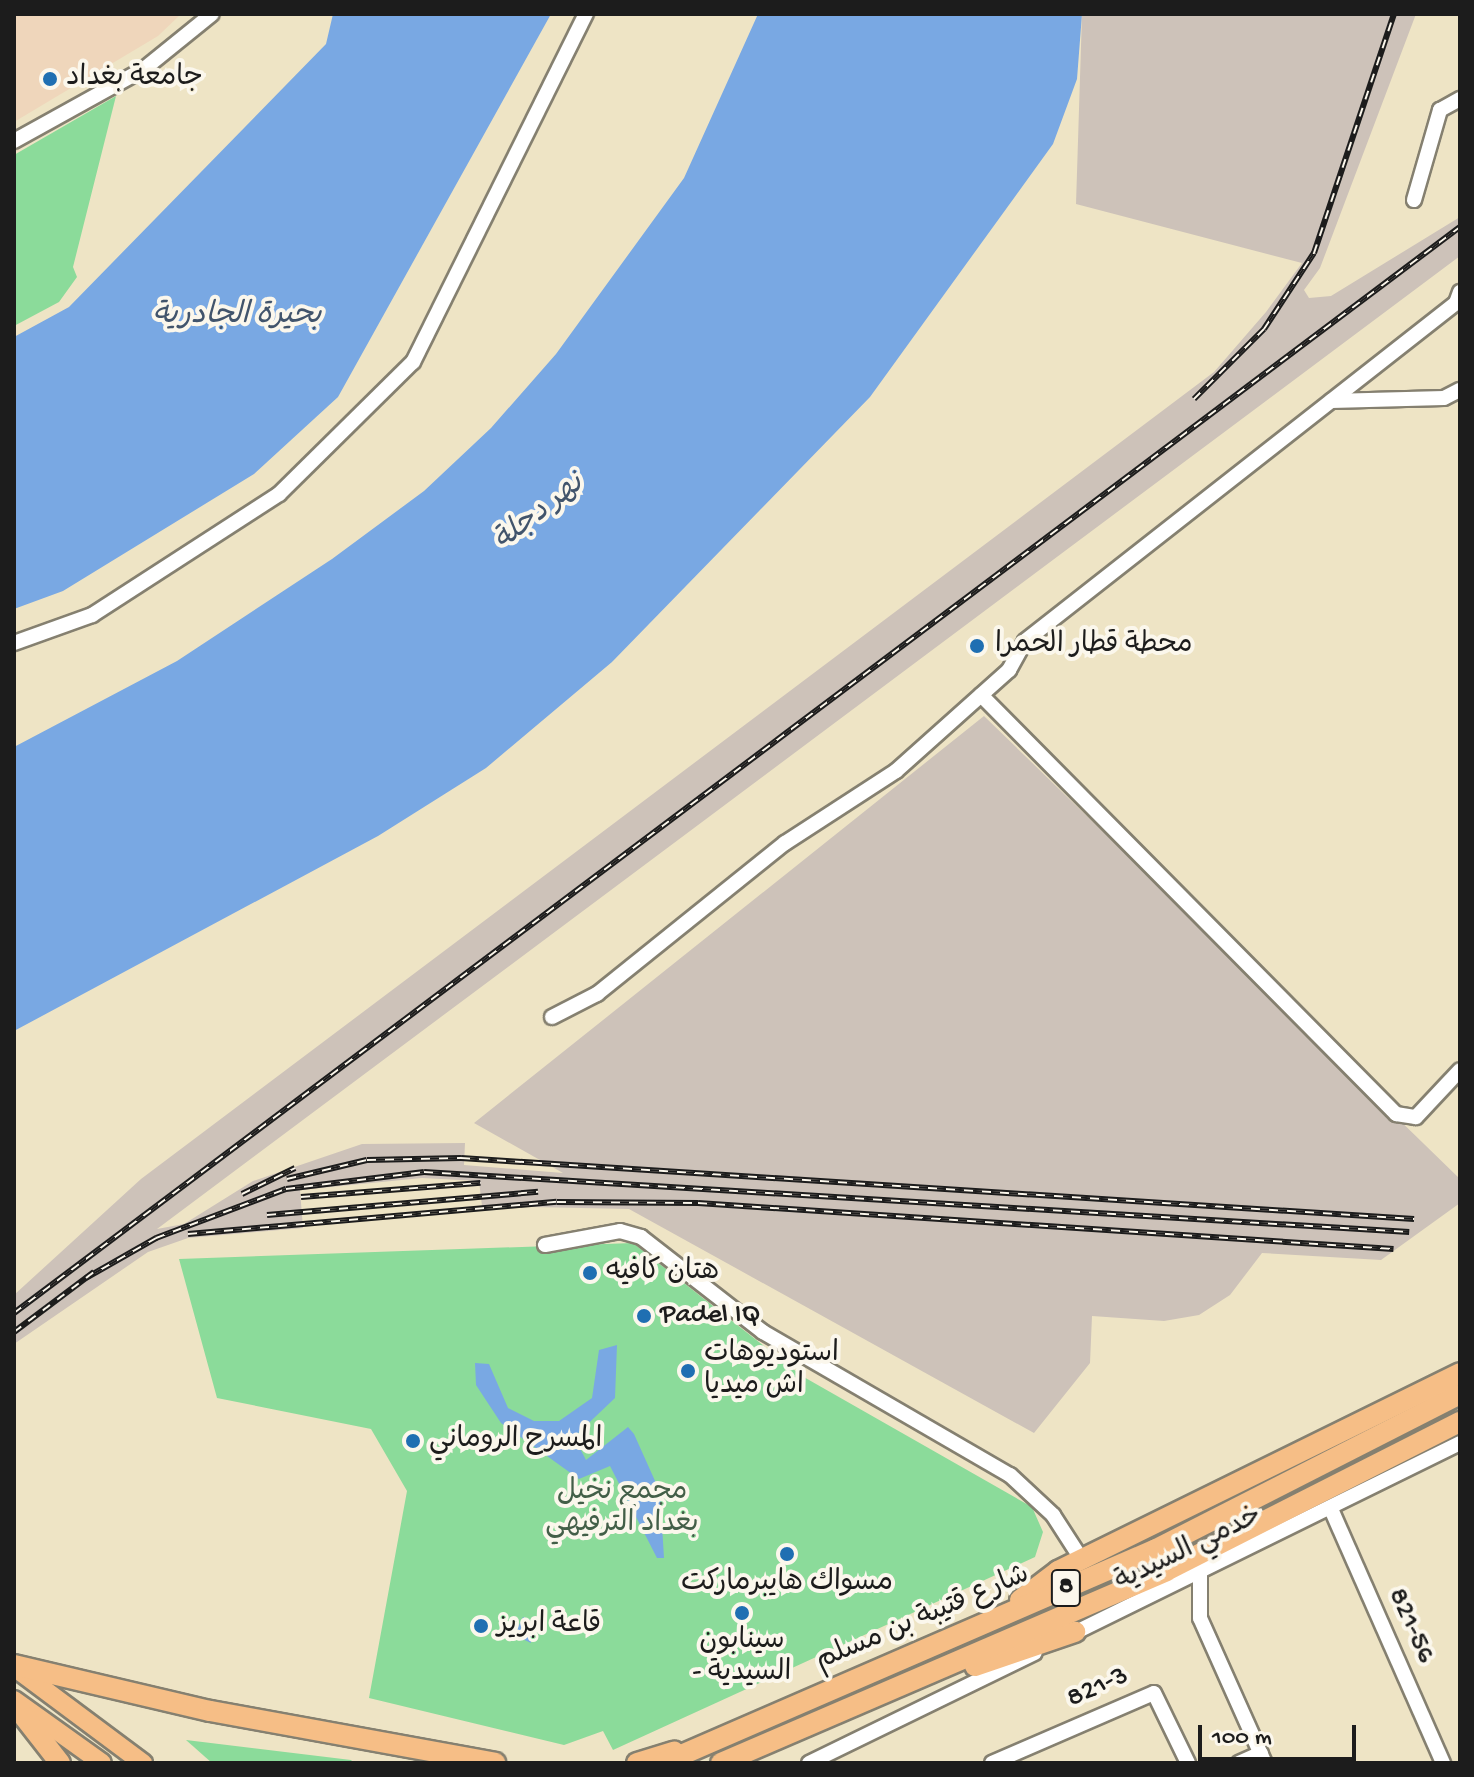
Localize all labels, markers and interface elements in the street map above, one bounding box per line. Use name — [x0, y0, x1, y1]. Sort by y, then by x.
place label: جامعة بغداد — [66, 62, 203, 96]
marker: جامعة بغداد — [41, 70, 59, 88]
water label: بحيرة الجادرية — [153, 299, 321, 335]
water label: نهر دجلة — [488, 468, 592, 560]
place label: محطة قطار الحمرا — [995, 629, 1193, 663]
marker: محطة قطار الحمرا — [966, 635, 988, 657]
place label: هتان كافيه — [606, 1256, 719, 1290]
marker: هتان كافيه — [581, 1264, 599, 1282]
place label: Padel IQ — [660, 1299, 760, 1333]
marker: Padel IQ — [635, 1307, 653, 1325]
place label: استوديوهات اش ميديا — [704, 1338, 839, 1404]
marker: استوديوهات اش ميديا — [679, 1362, 697, 1380]
place label: المسرح الروماني — [429, 1424, 602, 1458]
marker: المسرح الروماني — [404, 1432, 422, 1450]
park label: مجمع نخيل بغداد الترفيهي — [545, 1476, 699, 1542]
street label: خدمي السيدية — [1110, 1500, 1268, 1600]
marker: مسواك هايبرماركت — [778, 1545, 796, 1563]
street label: شارع قتيبة بن مسلم — [811, 1559, 1035, 1679]
road number: 8 — [1050, 1566, 1082, 1610]
place label: مسواك هايبرماركت — [681, 1567, 893, 1601]
street label: 821-56 — [1379, 1584, 1441, 1668]
marker: سينابون - السيدية — [733, 1604, 751, 1622]
place label: قاعة ابريز — [497, 1609, 601, 1643]
marker: قاعة ابريز — [472, 1617, 490, 1635]
place label: سينابون - السيدية — [693, 1625, 791, 1691]
street label: 821-3 — [1062, 1660, 1134, 1716]
scale bar — [1202, 1709, 1360, 1759]
text: 100 m — [1212, 1724, 1272, 1753]

